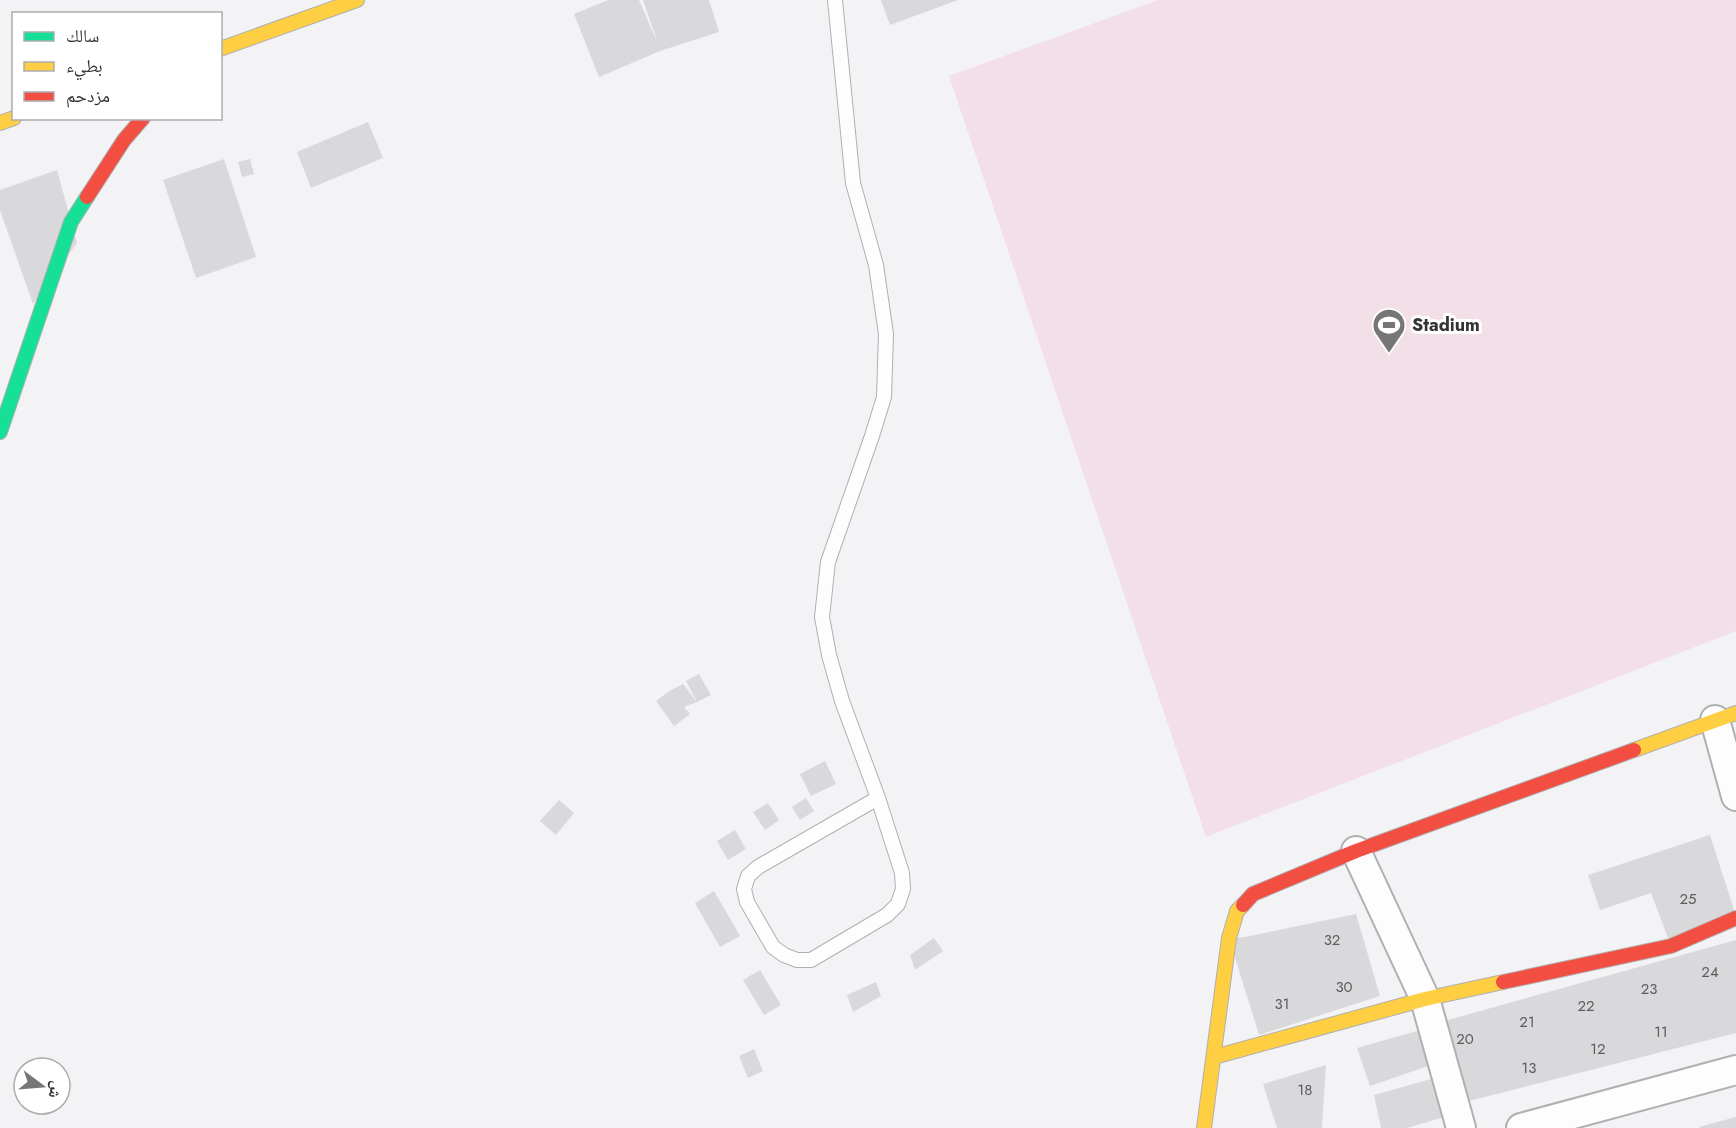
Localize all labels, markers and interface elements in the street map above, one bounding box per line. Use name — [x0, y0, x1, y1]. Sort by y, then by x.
legend — [12, 12, 222, 120]
text: سالك — [66, 23, 99, 49]
text: بطيء — [66, 53, 103, 81]
text: مزدحم — [66, 83, 110, 109]
sports icon: Stadium — [1371, 307, 1407, 354]
place label: Stadium — [1412, 312, 1480, 338]
house number: 25 — [1680, 888, 1697, 910]
house number: 32 — [1324, 929, 1340, 951]
house number: 24 — [1701, 961, 1719, 983]
house number: 30 — [1335, 976, 1353, 998]
house number: 23 — [1641, 978, 1657, 1000]
house number: 31 — [1275, 993, 1289, 1015]
house number: 22 — [1577, 995, 1595, 1017]
house number: 21 — [1519, 1011, 1535, 1033]
house number: 11 — [1654, 1021, 1668, 1043]
house number: 20 — [1456, 1028, 1474, 1050]
house number: 12 — [1590, 1038, 1606, 1060]
north arrow — [12, 1056, 72, 1116]
house number: 13 — [1522, 1057, 1536, 1079]
text: ش — [43, 1079, 69, 1101]
house number: 18 — [1298, 1079, 1312, 1101]

